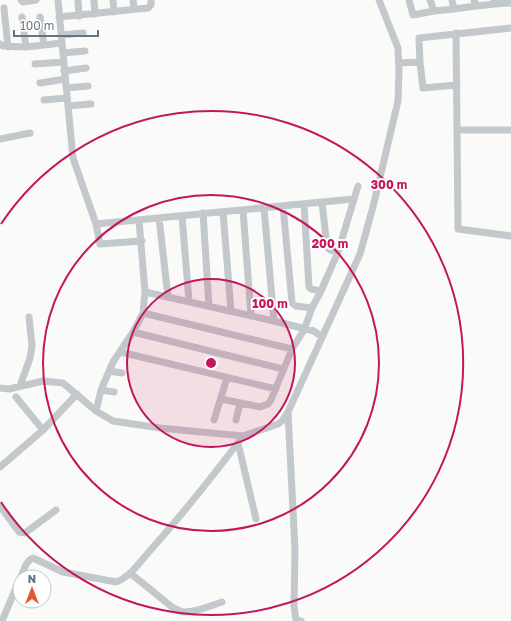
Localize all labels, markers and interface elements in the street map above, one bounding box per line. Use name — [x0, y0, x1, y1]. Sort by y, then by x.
scale bar — [14, 12, 98, 38]
text: 100 m — [20, 18, 54, 33]
text: 300 m — [371, 177, 407, 192]
text: 200 m — [312, 236, 348, 251]
text: 100 m — [252, 296, 288, 311]
centre of rings — [204, 356, 218, 370]
north arrow — [12, 569, 52, 609]
text: N — [28, 572, 36, 585]

